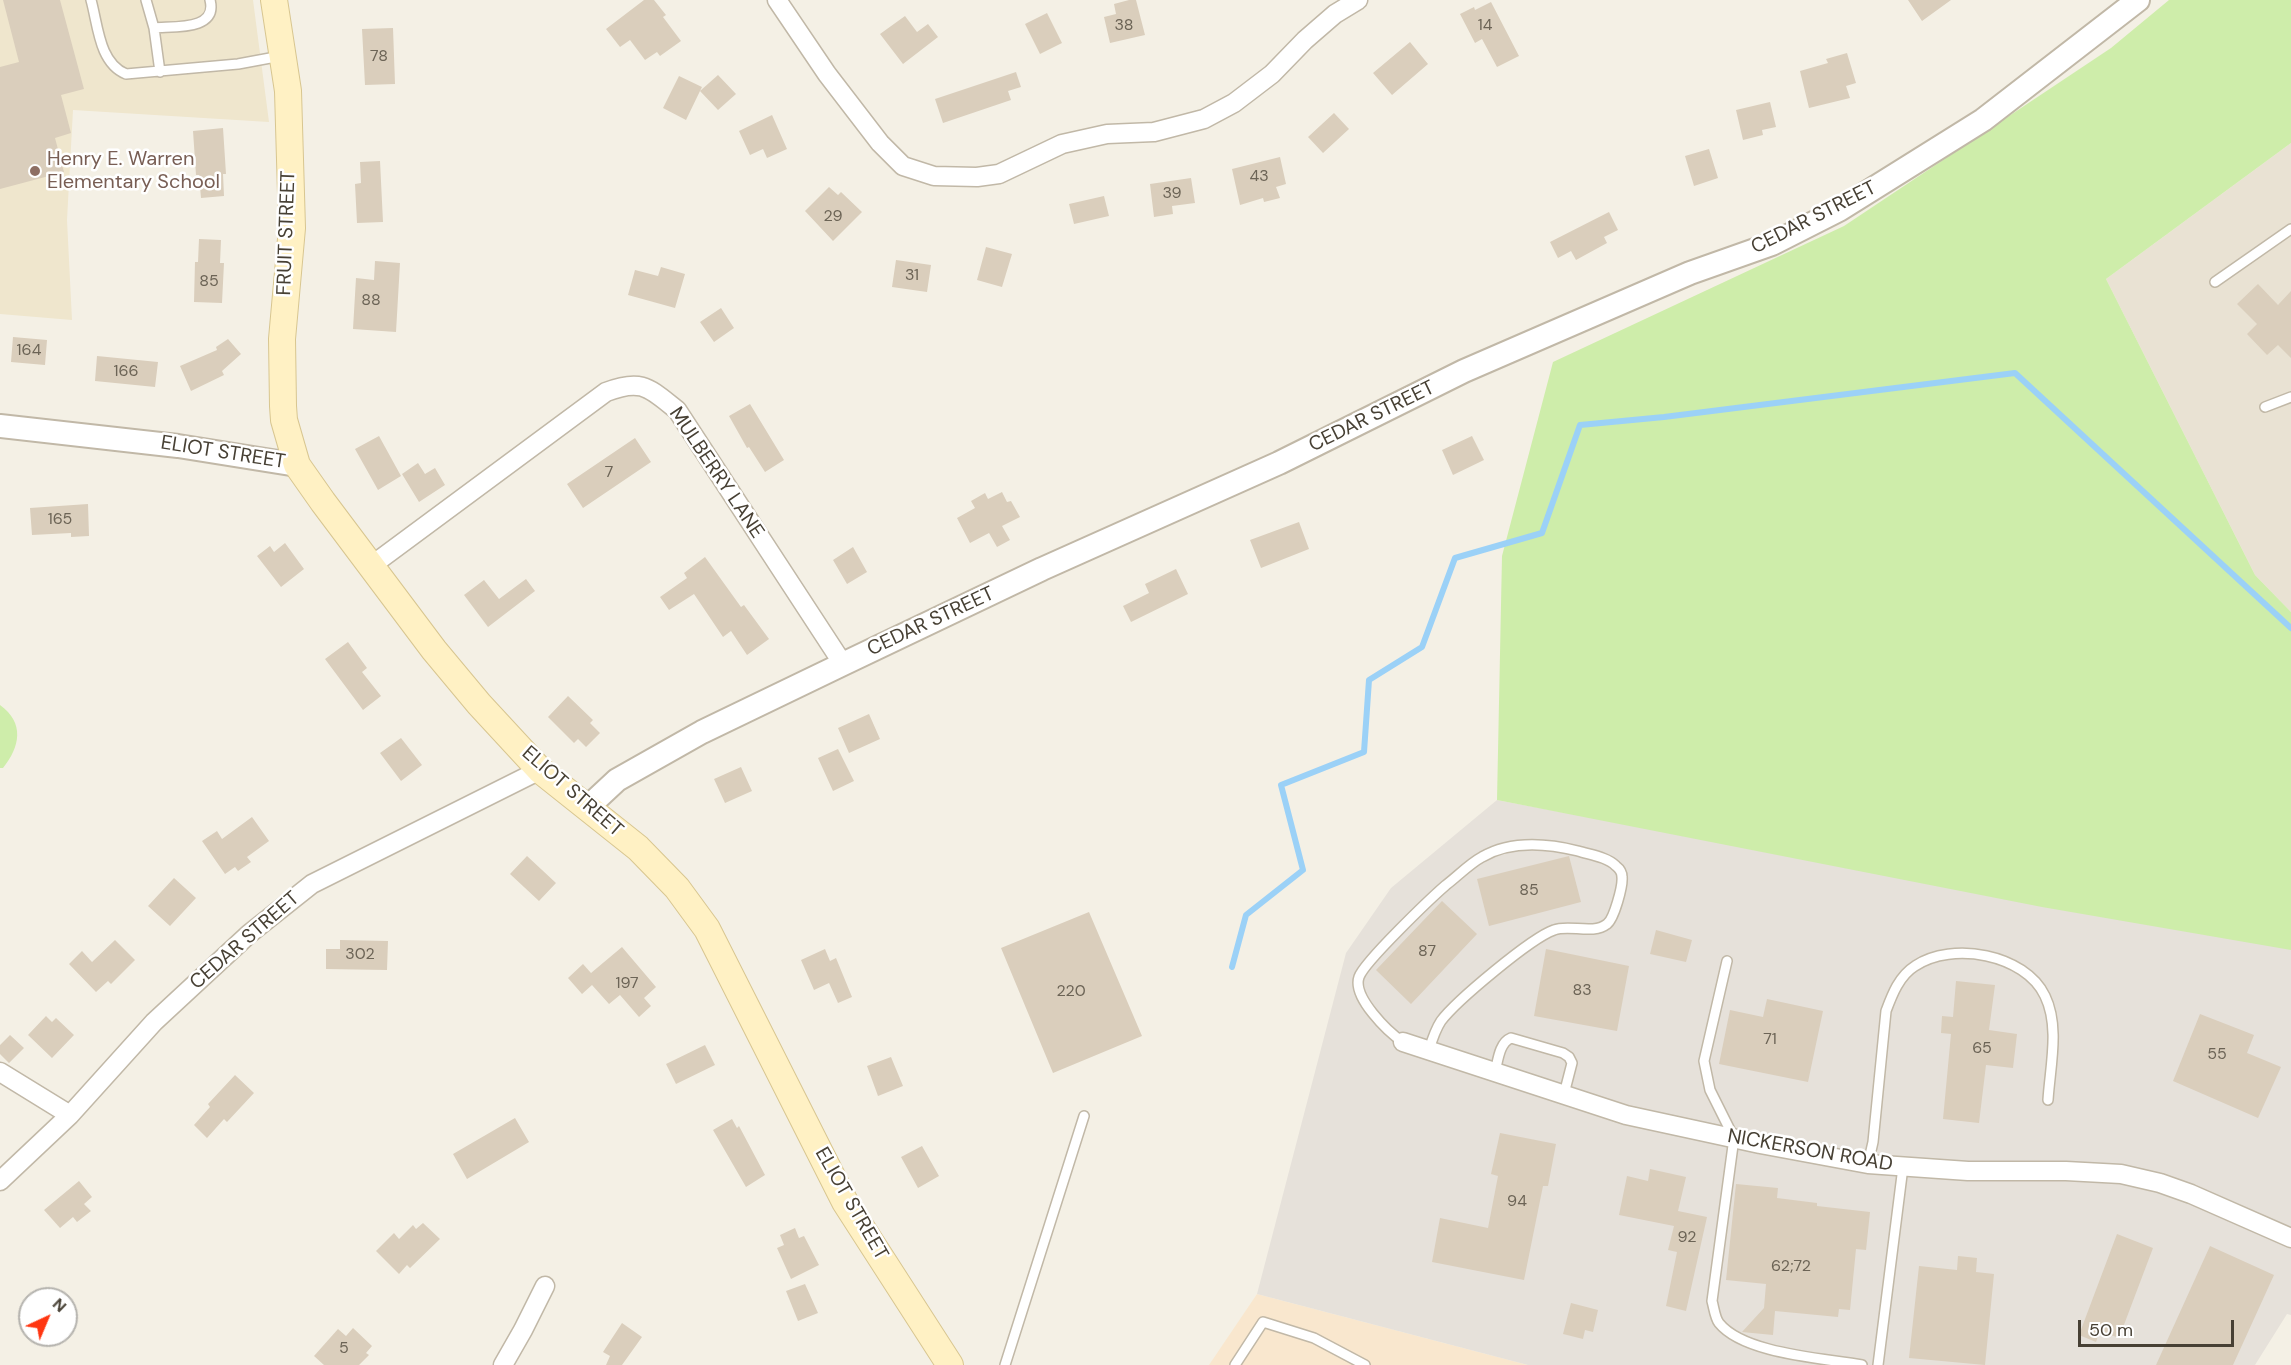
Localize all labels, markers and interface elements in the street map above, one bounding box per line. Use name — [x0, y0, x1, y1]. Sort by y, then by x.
house number: 38 — [1114, 16, 1134, 36]
house number: 14 — [1478, 16, 1492, 36]
house number: 78 — [370, 47, 388, 67]
place label: Henry E. Warren Elementary School — [47, 148, 220, 195]
marker: Henry E. Warren Elementary School — [28, 164, 42, 178]
house number: 43 — [1249, 167, 1269, 187]
street label: FRUIT STREET — [273, 170, 301, 296]
street label: CEDAR STREET — [1747, 176, 1881, 260]
house number: 39 — [1162, 184, 1182, 204]
house number: 29 — [823, 207, 843, 227]
house number: 31 — [905, 266, 919, 286]
house number: 85 — [199, 272, 219, 292]
house number: 88 — [361, 291, 381, 311]
house number: 164 — [17, 341, 41, 361]
house number: 166 — [113, 362, 139, 382]
street label: CEDAR STREET — [1305, 376, 1439, 458]
street label: MULBERRY LANE — [663, 403, 769, 543]
street label: ELIOT STREET — [159, 431, 287, 475]
house number: 7 — [605, 463, 613, 483]
house number: 165 — [48, 510, 72, 530]
street label: CEDAR STREET — [864, 582, 998, 662]
street label: ELIOT STREET — [517, 742, 627, 842]
house number: 85 — [1519, 881, 1539, 901]
street label: CEDAR STREET — [185, 887, 305, 995]
house number: 87 — [1418, 942, 1436, 962]
house number: 302 — [345, 945, 375, 965]
house number: 197 — [615, 974, 639, 994]
house number: 83 — [1572, 981, 1592, 1001]
house number: 220 — [1056, 982, 1086, 1002]
house number: 71 — [1763, 1030, 1777, 1050]
house number: 65 — [1972, 1039, 1992, 1059]
house number: 55 — [2207, 1045, 2227, 1065]
street label: NICKERSON ROAD — [1726, 1125, 1894, 1177]
street label: ELIOT STREET — [809, 1143, 893, 1265]
house number: 94 — [1507, 1192, 1527, 1212]
house number: 92 — [1678, 1228, 1696, 1248]
house number: 62;72 — [1771, 1257, 1811, 1277]
north arrow — [18, 1287, 78, 1347]
text: N — [48, 1294, 71, 1317]
scale bar — [2081, 1308, 2237, 1346]
text: 50 m — [2089, 1318, 2133, 1342]
house number: 5 — [339, 1339, 349, 1359]

